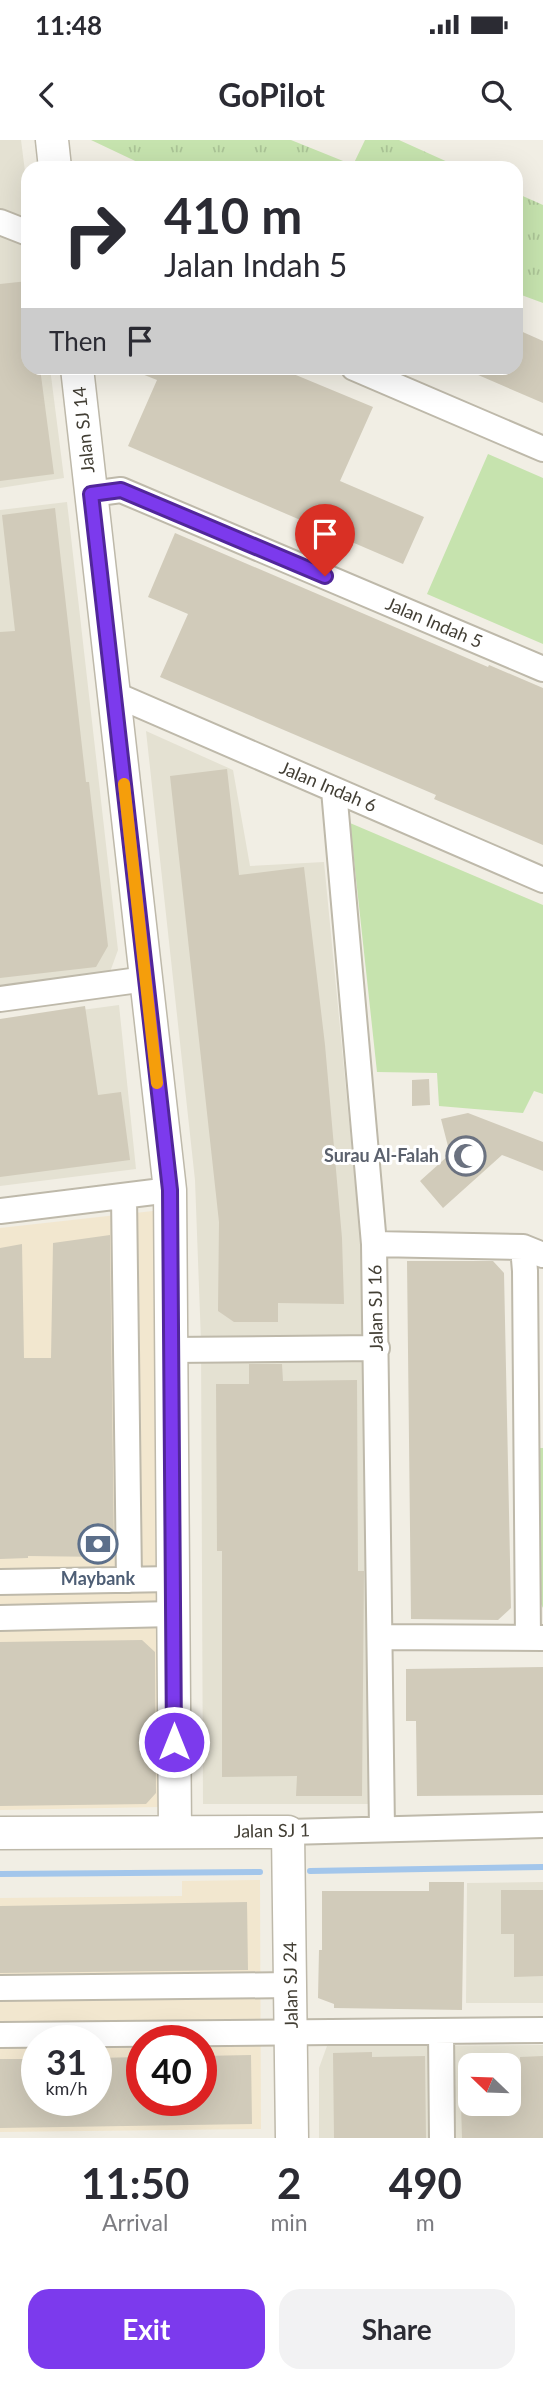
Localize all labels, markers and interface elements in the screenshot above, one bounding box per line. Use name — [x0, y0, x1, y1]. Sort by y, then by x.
text: 11:48 — [35, 9, 102, 41]
text: GoPilot — [218, 75, 325, 114]
icon: back — [28, 76, 66, 114]
icon: search — [477, 76, 515, 114]
text: 410 m — [164, 186, 302, 244]
icon: right — [49, 189, 140, 280]
text: Jalan Indah 5 — [164, 245, 347, 284]
icon: arrive — [121, 322, 159, 360]
text: Then — [49, 325, 107, 357]
street label: Jalan SJ 14 — [68, 386, 98, 474]
pin — [295, 504, 355, 576]
icon: arrive — [306, 515, 344, 553]
street label: Jalan Indah 5 — [383, 592, 486, 652]
street label: Jalan Indah 6 — [277, 756, 380, 816]
mosque icon: Surau Al-Falah — [445, 1135, 487, 1177]
place label: Surau Al-Falah — [324, 1144, 439, 1166]
street label: Jalan SJ 16 — [363, 1264, 387, 1352]
bank icon: Maybank — [77, 1523, 119, 1565]
place label: Maybank — [61, 1567, 136, 1589]
position arrow — [137, 1705, 211, 1779]
street label: Jalan SJ 1 — [234, 1818, 310, 1842]
street label: Jalan SJ 24 — [278, 1941, 302, 2029]
speed limit sign: 40 — [126, 2025, 217, 2116]
text: 31 — [46, 2040, 87, 2082]
north arrow — [458, 2053, 522, 2116]
map controls — [458, 2053, 521, 2116]
text: km/h — [45, 2077, 88, 2099]
text: 11:50 — [81, 2158, 189, 2208]
text: 2 — [277, 2158, 301, 2208]
text: 490 — [389, 2158, 462, 2208]
text: Arrival — [102, 2208, 168, 2236]
text: min — [270, 2208, 308, 2236]
text: m — [416, 2208, 435, 2236]
button: Exit — [28, 2289, 265, 2369]
button: Share — [279, 2289, 515, 2369]

